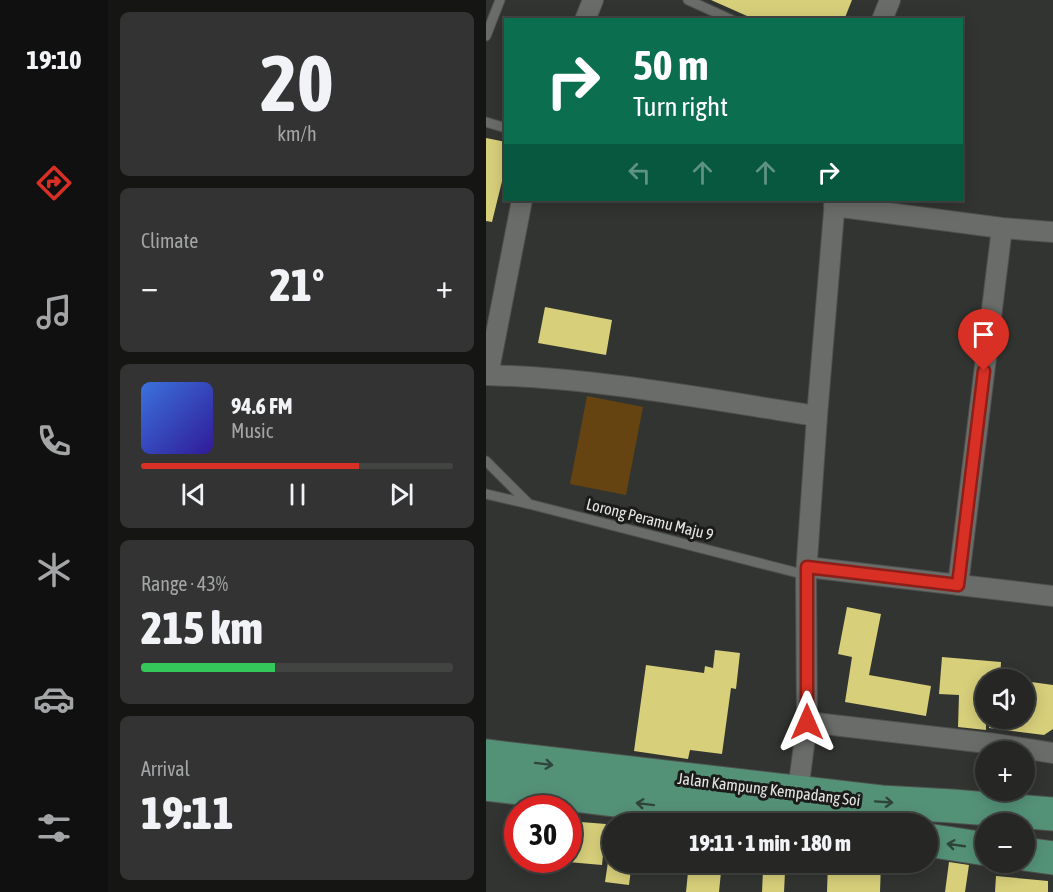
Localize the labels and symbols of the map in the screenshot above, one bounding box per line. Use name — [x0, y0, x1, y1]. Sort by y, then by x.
pin — [958, 309, 1009, 371]
street label: Lorong Peramu Maju 9 — [584, 495, 715, 544]
position arrow — [775, 690, 839, 754]
one-way arrow — [534, 758, 553, 769]
street label: Jalan Kampung Kempadang Soi — [677, 769, 861, 810]
speed limit sign: 30 — [504, 795, 582, 873]
one-way arrow — [873, 797, 893, 808]
one-way arrow — [636, 798, 656, 809]
one-way arrow — [947, 839, 967, 850]

